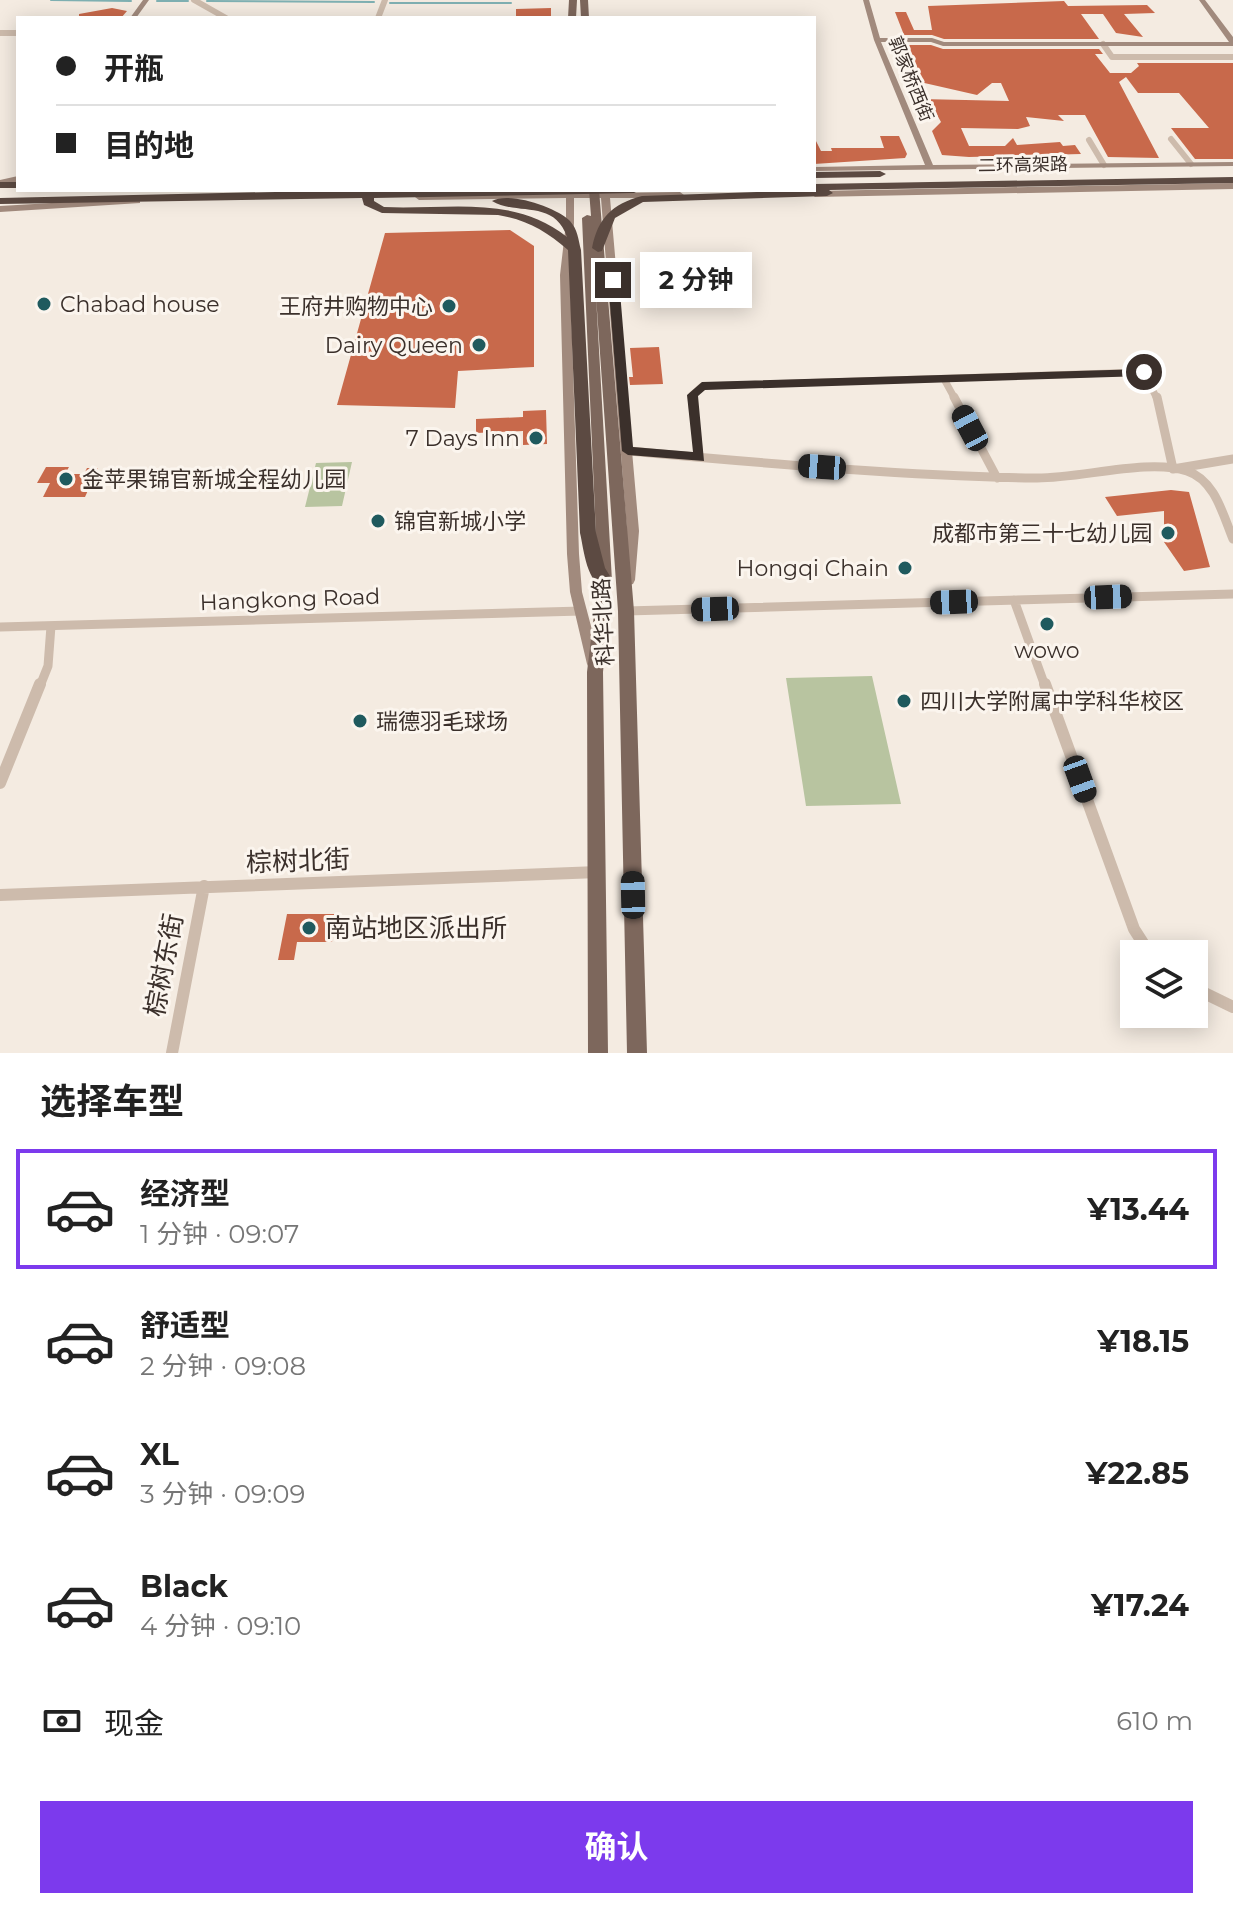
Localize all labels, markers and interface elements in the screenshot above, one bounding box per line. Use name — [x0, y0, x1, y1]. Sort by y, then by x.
street label: 郭家桥西街 — [884, 33, 938, 125]
text: 开瓶 — [104, 50, 164, 87]
text: 目的地 — [104, 127, 194, 164]
street label: 二环高架路 — [978, 153, 1068, 177]
callout: 2 分钟 — [641, 252, 753, 308]
route end — [595, 262, 631, 298]
text: 2 分钟 — [659, 264, 733, 296]
place label: Chabad house — [60, 291, 219, 318]
place label: 王府井购物中心 — [279, 293, 433, 320]
marker: Chabad house — [35, 295, 53, 313]
marker: 王府井购物中心 — [440, 297, 458, 315]
place label: Dairy Queen — [325, 332, 463, 359]
marker: Dairy Queen — [470, 336, 488, 354]
route start — [1126, 354, 1162, 390]
car — [948, 401, 992, 455]
place label: 7 Days Inn — [406, 425, 520, 452]
marker: 7 Days Inn — [527, 429, 545, 447]
car — [797, 453, 847, 481]
place label: 金苹果锦官新城全程幼儿园 — [82, 466, 346, 493]
marker: 金苹果锦官新城全程幼儿园 — [57, 470, 75, 488]
place label: 锦官新城小学 — [394, 508, 526, 535]
marker: 锦官新城小学 — [369, 512, 387, 530]
place label: 成都市第三十七幼儿园 — [932, 520, 1152, 547]
marker: 成都市第三十七幼儿园 — [1159, 524, 1177, 542]
place label: Hongqi Chain — [737, 555, 889, 582]
marker: Hongqi Chain — [896, 559, 914, 577]
street label: 科华北路 — [588, 577, 619, 667]
street label: Hangkong Road — [199, 583, 381, 616]
car — [1084, 584, 1132, 610]
car — [930, 589, 978, 615]
car — [691, 596, 739, 622]
marker: wowo — [1038, 615, 1056, 633]
place label: wowo — [1014, 637, 1080, 664]
place label: 四川大学附属中学科华校区 — [920, 688, 1184, 715]
marker: 四川大学附属中学科华校区 — [895, 692, 913, 710]
place label: 瑞德羽毛球场 — [376, 708, 508, 735]
marker: 瑞德羽毛球场 — [351, 712, 369, 730]
car — [1061, 752, 1099, 806]
street label: 棕树北街 — [245, 843, 351, 879]
car — [621, 871, 645, 919]
street label: 棕树东街 — [138, 911, 190, 1019]
place label: 南站地区派出所 — [325, 912, 507, 944]
marker: 南站地区派出所 — [300, 919, 318, 937]
map controls — [1120, 940, 1208, 1028]
button: layers — [1120, 940, 1208, 1028]
text: 选择车型 — [40, 1079, 184, 1123]
icon: car — [44, 1173, 116, 1245]
text: 经济型 — [140, 1175, 230, 1212]
text: ¥13.44 — [1087, 1191, 1189, 1228]
text: 1 分钟 · 09:07 — [140, 1218, 299, 1250]
icon: car — [44, 1305, 116, 1377]
text: 舒适型 — [140, 1307, 230, 1344]
text: ¥18.15 — [1097, 1323, 1189, 1360]
text: 2 分钟 · 09:08 — [140, 1350, 306, 1382]
text: XL — [140, 1436, 179, 1473]
icon: car — [44, 1437, 116, 1509]
text: ¥22.85 — [1085, 1455, 1189, 1492]
text: 3 分钟 · 09:09 — [140, 1478, 305, 1510]
text: Black — [140, 1568, 228, 1605]
icon: car — [44, 1569, 116, 1641]
text: ¥17.24 — [1091, 1587, 1189, 1624]
text: 4 分钟 · 09:10 — [140, 1610, 301, 1642]
icon: cash — [40, 1699, 84, 1743]
text: 现金 — [104, 1705, 164, 1742]
text: 610 m — [1116, 1705, 1193, 1737]
button: 确认 — [40, 1801, 1193, 1893]

